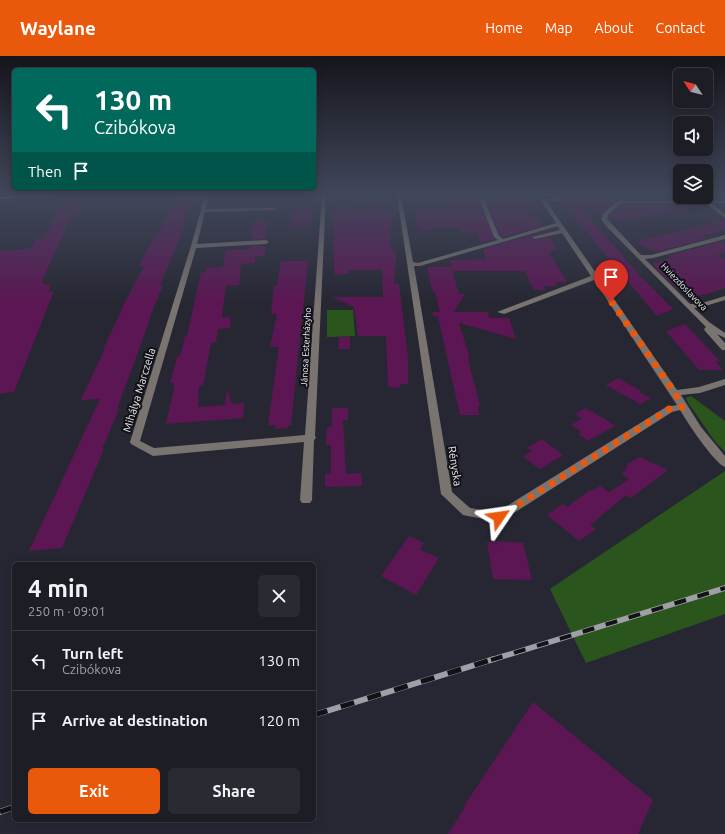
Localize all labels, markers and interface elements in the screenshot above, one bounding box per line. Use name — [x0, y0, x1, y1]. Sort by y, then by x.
text: Waylane — [20, 17, 96, 39]
text: Home — [485, 20, 523, 36]
text: Map — [545, 20, 573, 36]
text: About — [595, 20, 634, 36]
text: Contact — [656, 20, 705, 36]
north arrow — [673, 68, 713, 108]
map controls — [673, 68, 713, 204]
icon: left — [28, 84, 80, 136]
text: 130 m — [94, 84, 172, 115]
button: sound — [673, 116, 713, 156]
text: Czibókova — [94, 117, 176, 137]
icon: arrive — [70, 160, 92, 182]
text: Then — [28, 163, 62, 180]
button: layers — [673, 164, 713, 204]
pin — [594, 260, 628, 301]
street label: Hviezdoslavova — [659, 261, 709, 313]
icon: arrive — [600, 266, 622, 288]
street label: Jánosa Esterházyho — [299, 307, 313, 387]
street label: Mihálya Marczella — [120, 346, 158, 434]
street label: Rényska — [446, 445, 464, 487]
position arrow — [478, 496, 520, 538]
text: 4 min — [28, 575, 89, 602]
button: close — [258, 575, 300, 617]
text: 250 m · 09:01 — [28, 604, 106, 618]
text: Turn left — [62, 645, 123, 662]
icon: left — [28, 650, 50, 672]
text: 130 m — [258, 652, 300, 669]
text: Czibókova — [62, 662, 121, 676]
icon: arrive — [28, 710, 50, 732]
text: Arrive at destination — [62, 712, 208, 729]
text: 120 m — [258, 712, 300, 729]
button: Exit — [28, 768, 160, 814]
button: Share — [168, 768, 300, 814]

